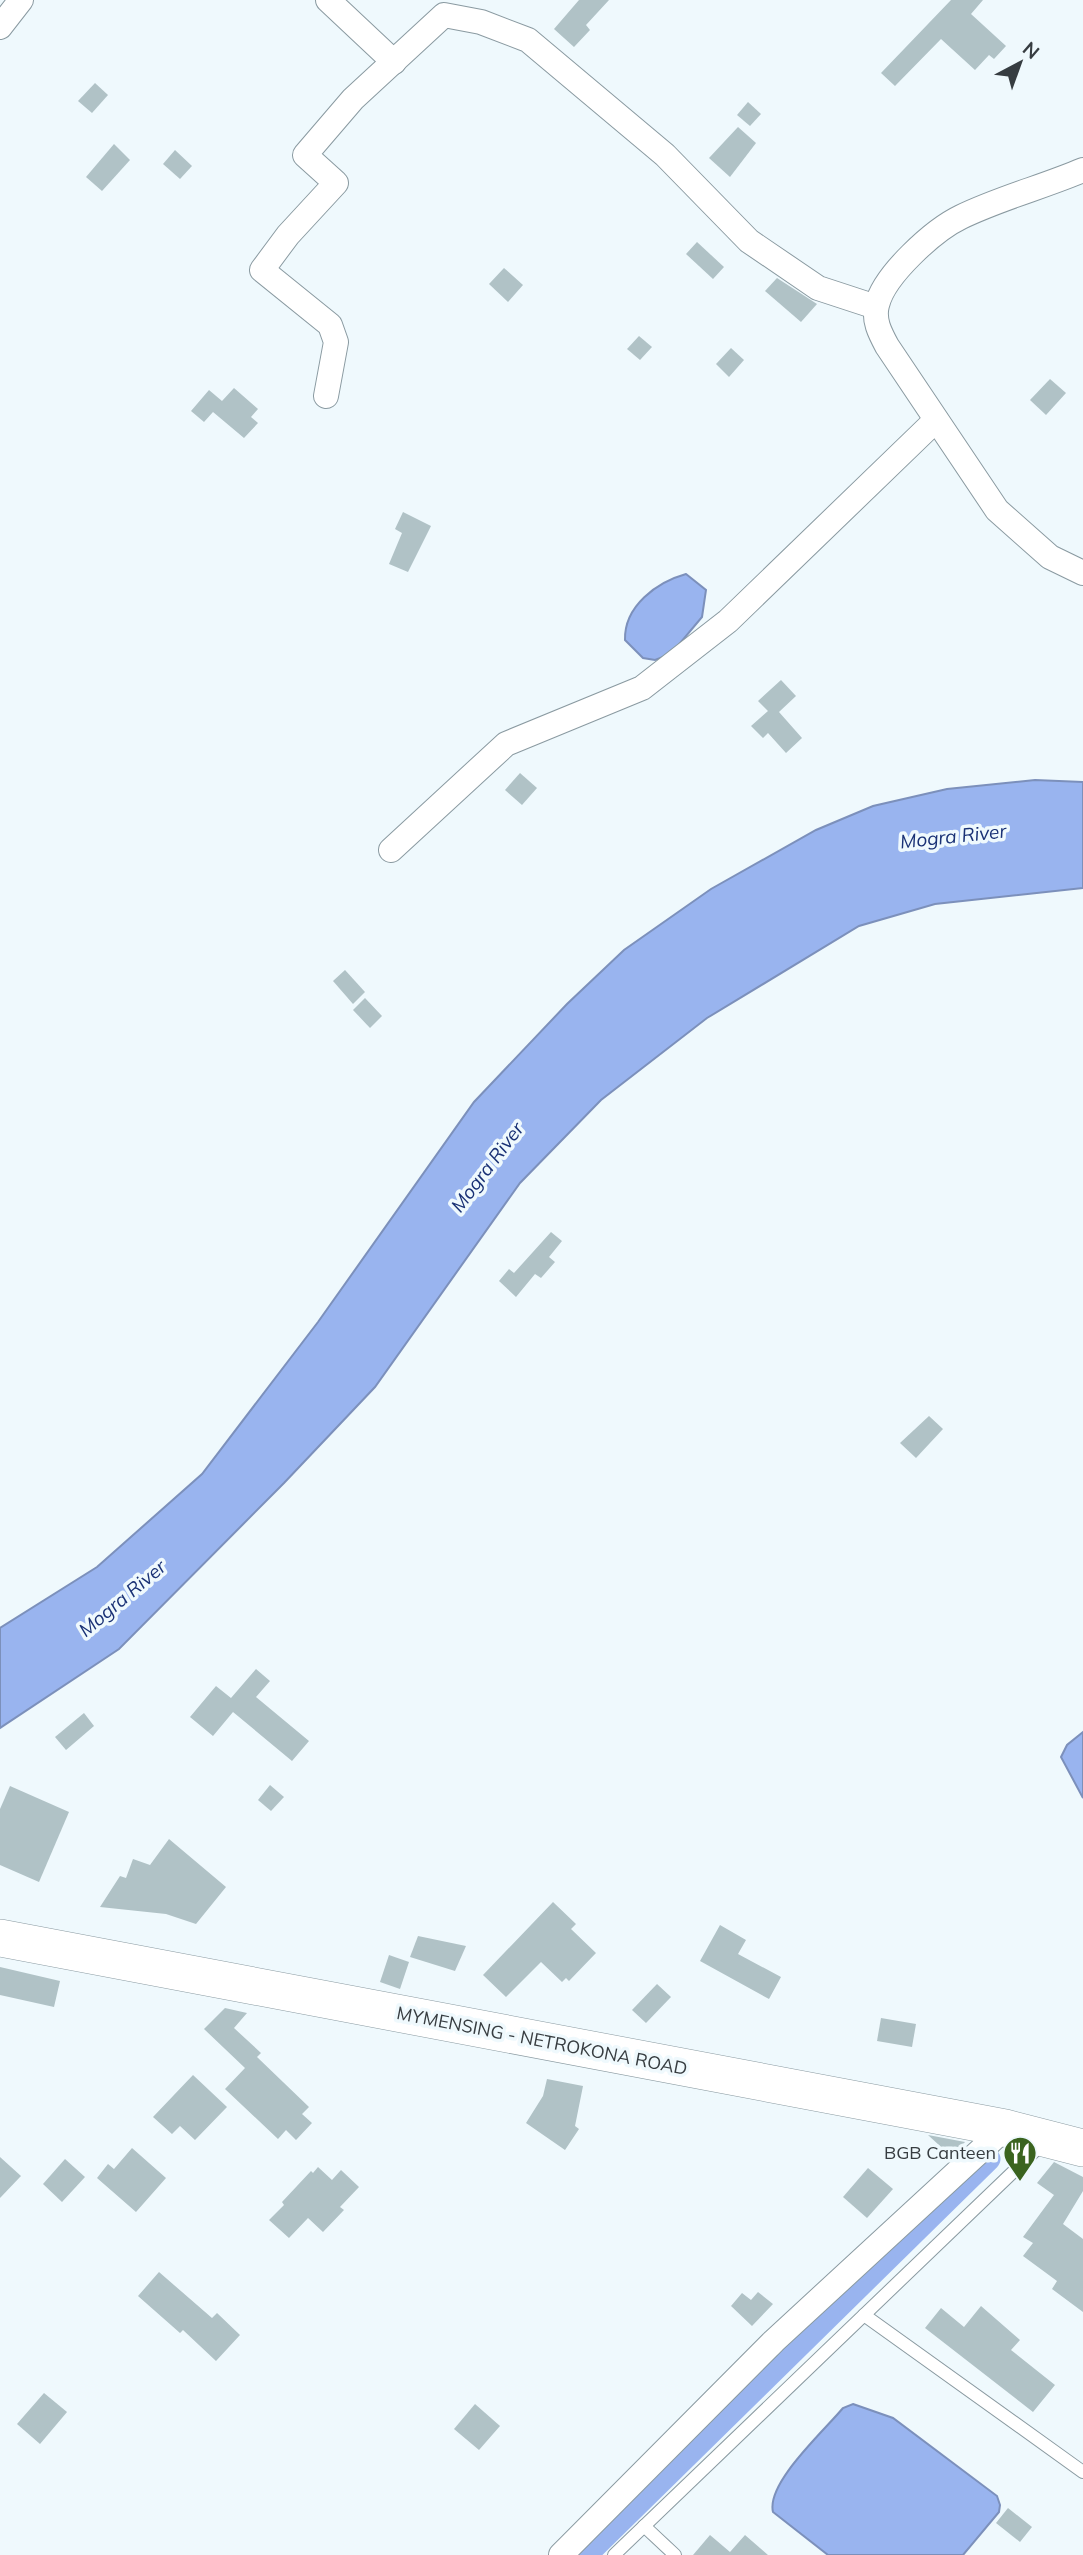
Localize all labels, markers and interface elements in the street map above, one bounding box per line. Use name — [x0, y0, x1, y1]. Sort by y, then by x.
north arrow — [985, 28, 1055, 98]
text: N — [1018, 36, 1044, 64]
water label: Mogra River — [899, 818, 1008, 854]
water label: Mogra River — [445, 1116, 529, 1217]
water label: Mogra River — [73, 1554, 171, 1641]
street label: MYMENSING - NETROKONA ROAD — [395, 2001, 689, 2080]
restaurant icon: BGB Canteen — [1001, 2134, 1039, 2183]
place label: BGB Canteen — [884, 2141, 996, 2164]

